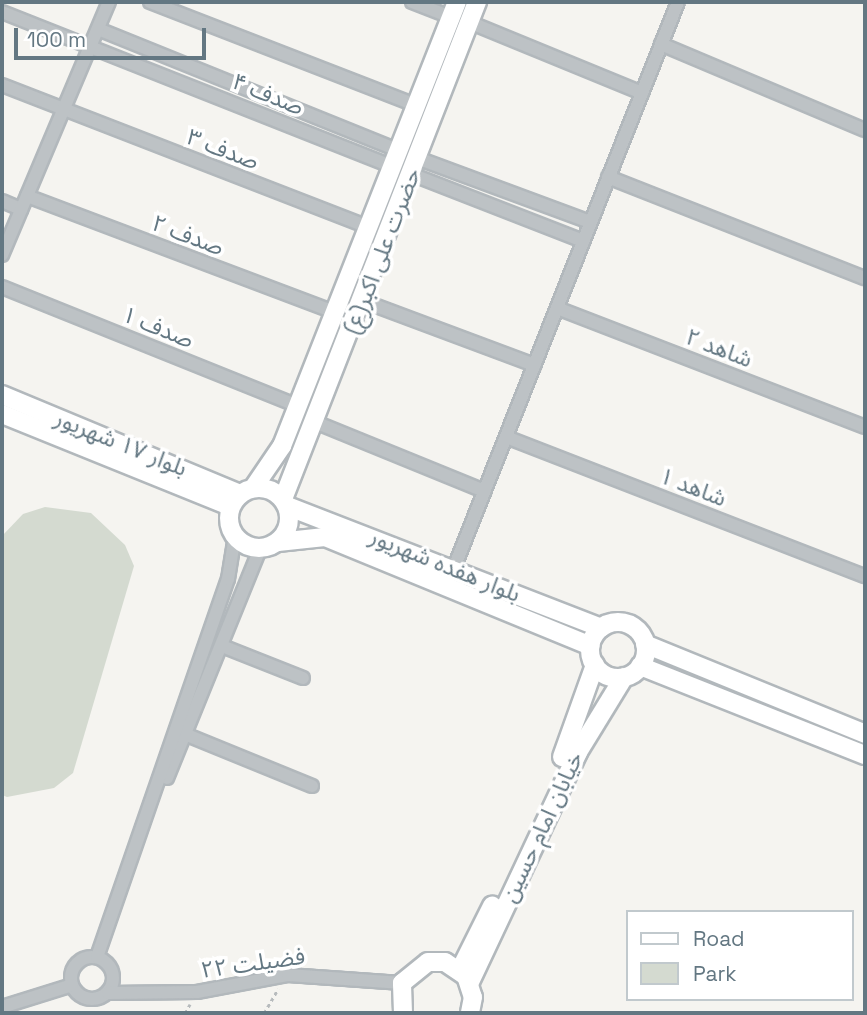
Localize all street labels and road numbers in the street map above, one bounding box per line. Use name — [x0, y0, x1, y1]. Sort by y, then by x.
street label: صدف ۴ — [228, 67, 308, 121]
street label: صدف ۳ — [183, 123, 263, 175]
street label: حضرت علی اکبر(ع) — [338, 164, 426, 338]
street label: صدف ۲ — [148, 209, 228, 261]
street label: صدف ۱ — [118, 300, 198, 354]
street label: شاهد ۲ — [682, 323, 756, 373]
street label: بلوار ۱۷ شهریور — [51, 404, 191, 482]
street label: شاهد ۱ — [656, 462, 730, 512]
street label: بلوار هفده شهریور — [366, 522, 524, 608]
street label: خیابان امام حسین — [495, 747, 589, 907]
street label: فضیلت ۲۲ — [199, 942, 307, 984]

